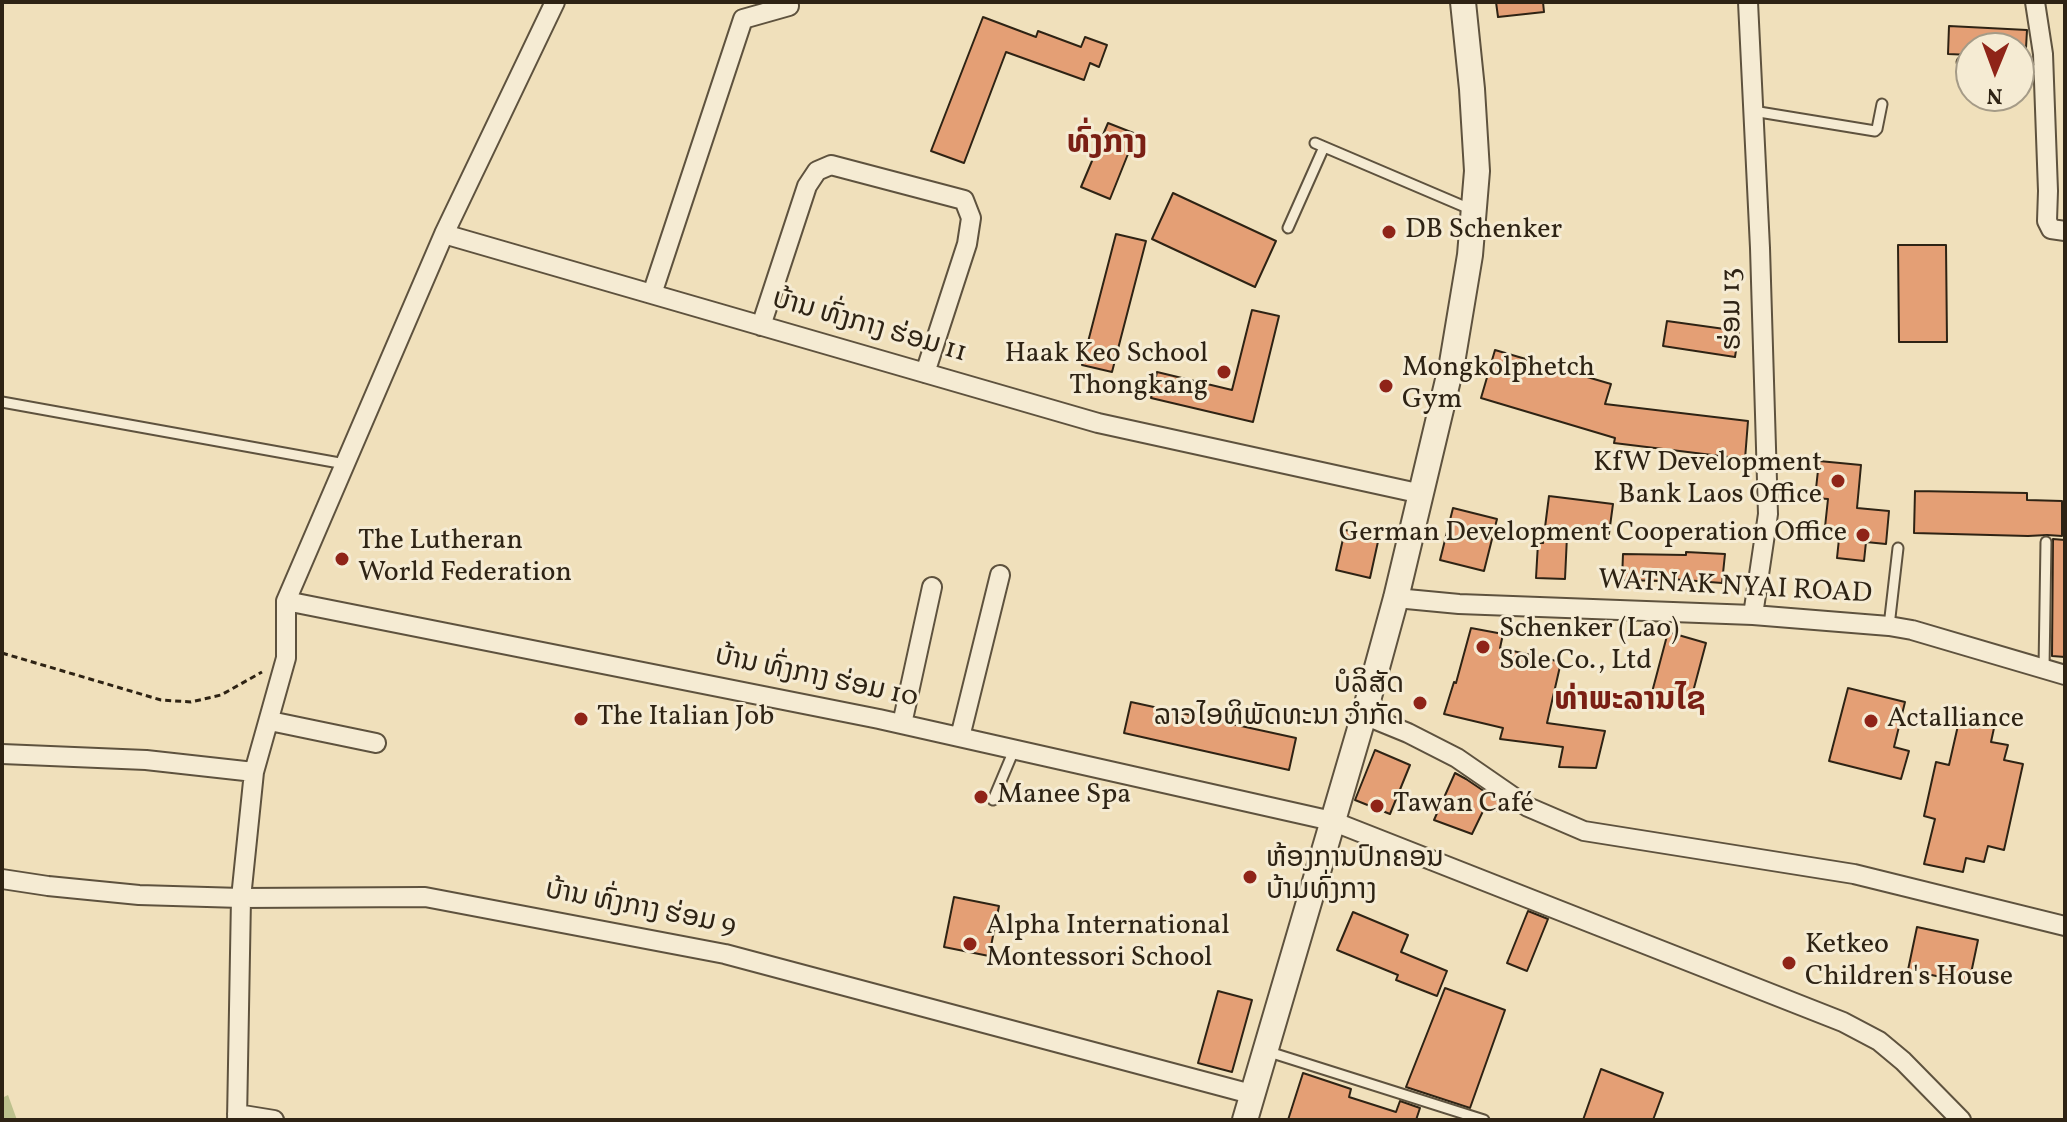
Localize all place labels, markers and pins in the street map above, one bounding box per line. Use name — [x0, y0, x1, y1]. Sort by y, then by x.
place label: DB Schenker — [1405, 215, 1562, 249]
marker: DB Schenker — [1380, 223, 1398, 241]
place label: Haak Keo School Thongkang — [1005, 339, 1208, 405]
place label: Mongkolphetch Gym — [1402, 353, 1595, 419]
marker: Haak Keo School Thongkang — [1215, 363, 1233, 381]
marker: Mongkolphetch Gym — [1377, 377, 1395, 395]
place label: KfW Development Bank Laos Office — [1593, 448, 1822, 514]
marker: KfW Development Bank Laos Office — [1829, 472, 1847, 490]
place label: German Development Cooperation Office — [1339, 518, 1847, 552]
place label: The Lutheran World Federation — [358, 526, 572, 592]
marker: German Development Cooperation Office — [1854, 526, 1872, 544]
marker: The Lutheran World Federation — [333, 550, 351, 568]
place label: Schenker (Lao) Sole Co., Ltd — [1499, 614, 1679, 680]
marker: Schenker (Lao) Sole Co., Ltd — [1474, 638, 1492, 656]
place label: ບໍລິສັດ ລາວໄອທິພັດທະນາ ວຳກັດ — [1154, 670, 1404, 736]
marker: ບໍລິສັດ ລາວໄອທິພັດທະນາ ວຳກັດ — [1411, 694, 1429, 712]
place label: The Italian Job — [597, 702, 774, 736]
place label: Actalliance — [1887, 704, 2024, 738]
marker: The Italian Job — [572, 710, 590, 728]
marker: Actalliance — [1862, 712, 1880, 730]
place label: Manee Spa — [997, 780, 1131, 814]
marker: Manee Spa — [972, 788, 990, 806]
place label: Tawan Café — [1393, 789, 1534, 823]
marker: Tawan Café — [1368, 797, 1386, 815]
place label: ຫ້ອງການປົກຄອນ ບ້າມທົ່ງກາງ — [1266, 844, 1444, 910]
marker: ຫ້ອງການປົກຄອນ ບ້າມທົ່ງກາງ — [1241, 868, 1259, 886]
place label: Alpha International Montessori School — [986, 911, 1230, 977]
place label: Ketkeo Children's House — [1805, 930, 2013, 996]
marker: Alpha International Montessori School — [961, 935, 979, 953]
marker: Ketkeo Children's House — [1780, 954, 1798, 972]

